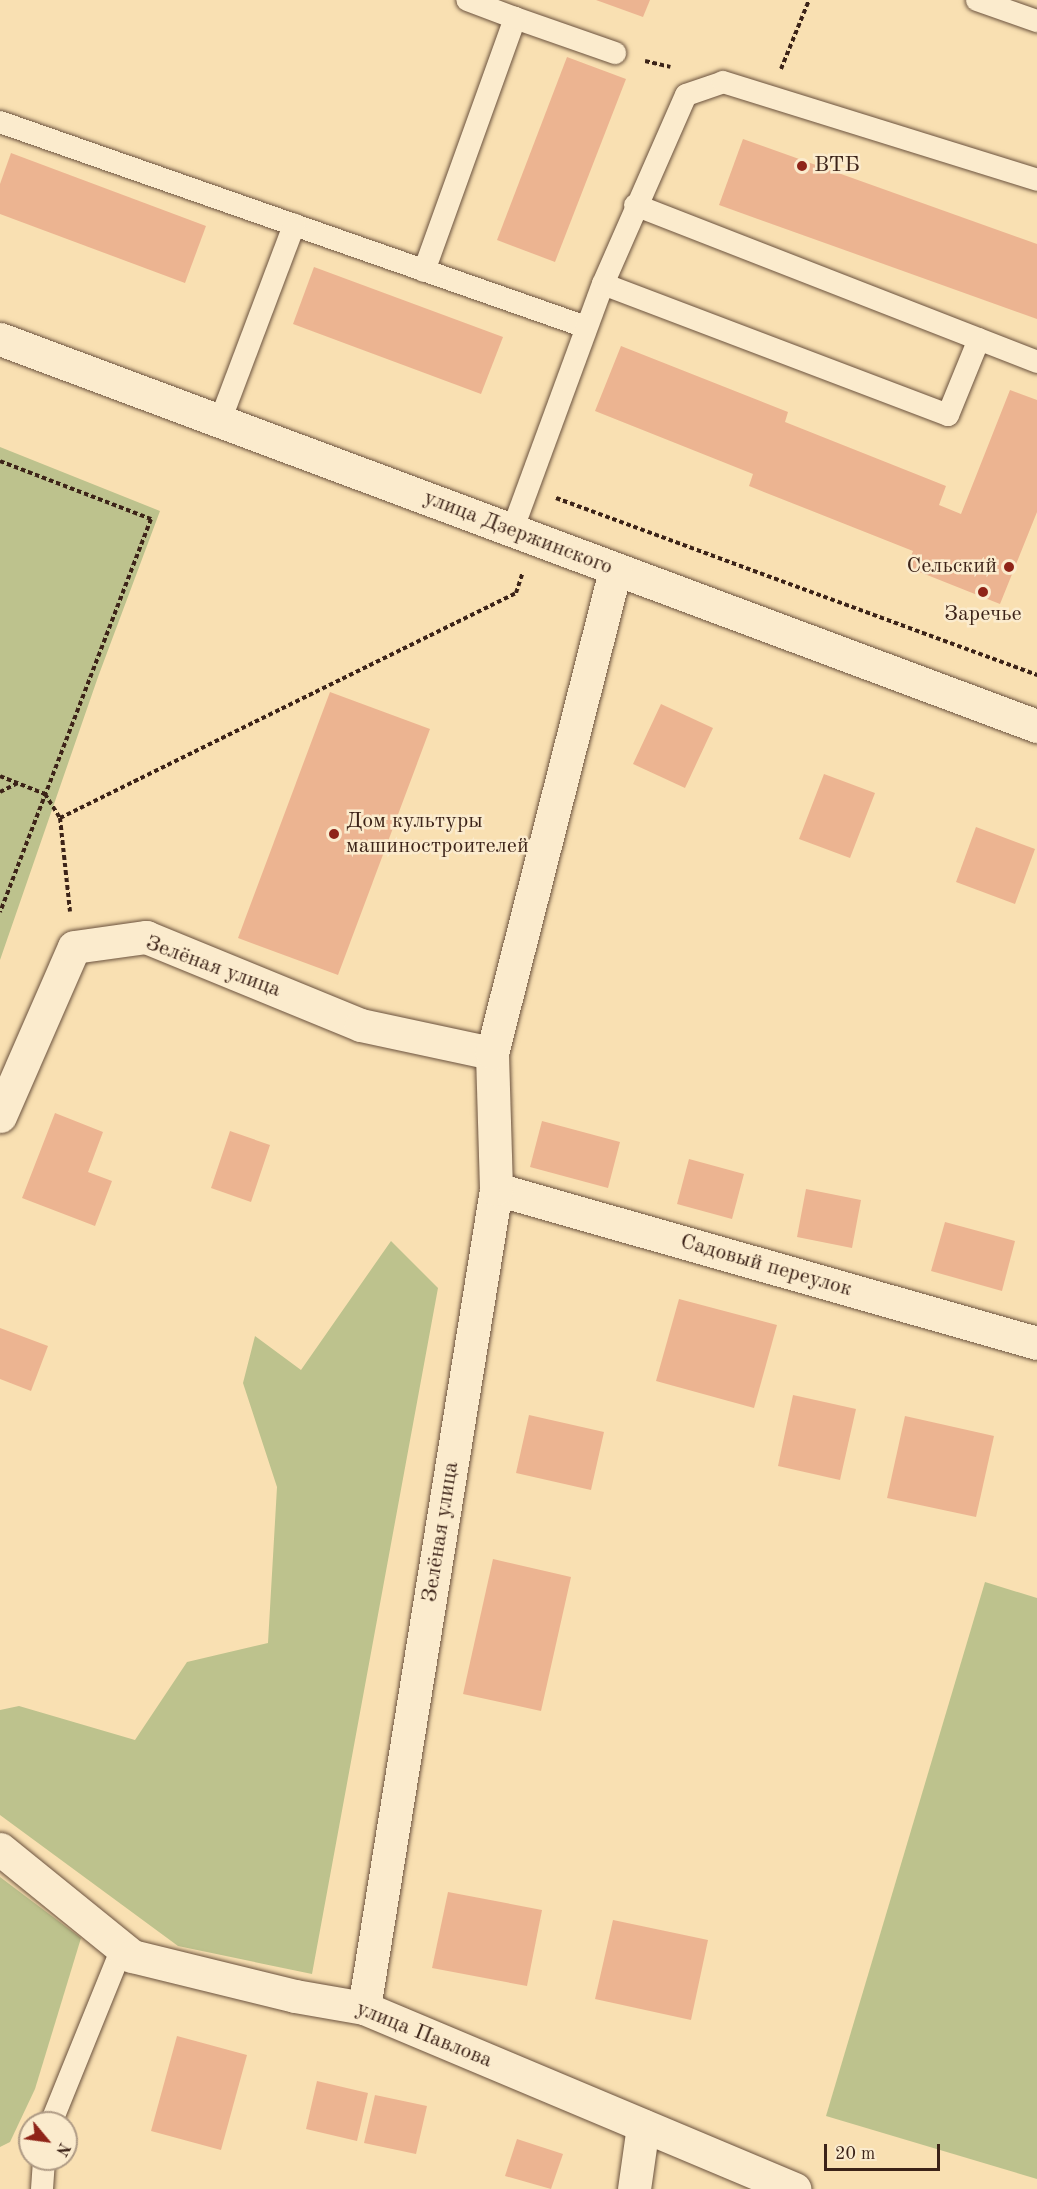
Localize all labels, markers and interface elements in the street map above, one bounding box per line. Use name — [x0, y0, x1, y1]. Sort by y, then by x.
place label: ВТБ — [814, 153, 860, 179]
marker: ВТБ — [795, 159, 809, 173]
street label: улица Дзержинского — [420, 485, 616, 581]
place label: Сельский — [906, 554, 997, 580]
marker: Сельский — [1002, 560, 1016, 574]
marker: Заречье — [976, 585, 990, 599]
place label: Заречье — [944, 602, 1022, 628]
place label: Дом культуры машиностроителей — [346, 808, 529, 860]
marker: Дом культуры машиностроителей — [327, 827, 341, 841]
street label: Зелёная улица — [142, 930, 284, 1004]
street label: Садовый переулок — [677, 1229, 855, 1303]
street label: Зелёная улица — [417, 1460, 465, 1604]
street label: улица Павлова — [352, 1996, 496, 2074]
north arrow — [18, 2111, 78, 2171]
scale bar — [827, 2132, 942, 2170]
text: N — [52, 2140, 72, 2158]
text: 20 m — [835, 2145, 875, 2163]

